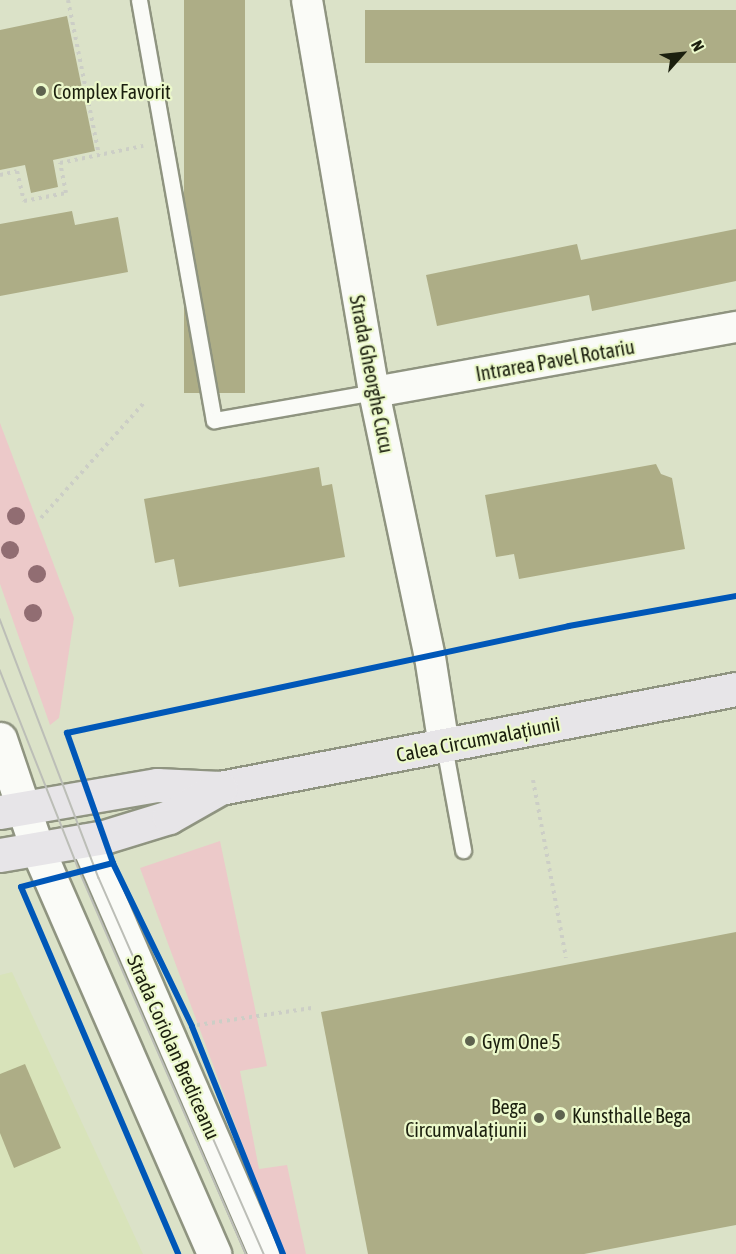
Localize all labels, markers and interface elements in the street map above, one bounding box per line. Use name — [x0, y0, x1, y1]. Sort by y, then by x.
north arrow — [652, 24, 712, 84]
text: N — [688, 38, 708, 54]
place label: Complex Favorit — [53, 79, 171, 103]
marker: Complex Favorit — [34, 84, 48, 98]
street label: Strada Gheorghe Cucu — [345, 293, 399, 455]
street label: Intrarea Pavel Rotariu — [474, 334, 636, 386]
street label: Calea Circumvalațiunii — [394, 711, 562, 767]
street label: Strada Coriolan Brediceanu — [122, 951, 226, 1143]
place label: Gym One 5 — [482, 1029, 561, 1053]
marker: Gym One 5 — [463, 1034, 477, 1048]
place label: Bega Circumvalațiunii — [405, 1094, 527, 1141]
place label: Kunsthalle Bega — [572, 1103, 691, 1127]
marker: Kunsthalle Bega — [553, 1108, 567, 1122]
marker: Bega Circumvalațiunii — [532, 1111, 546, 1125]

